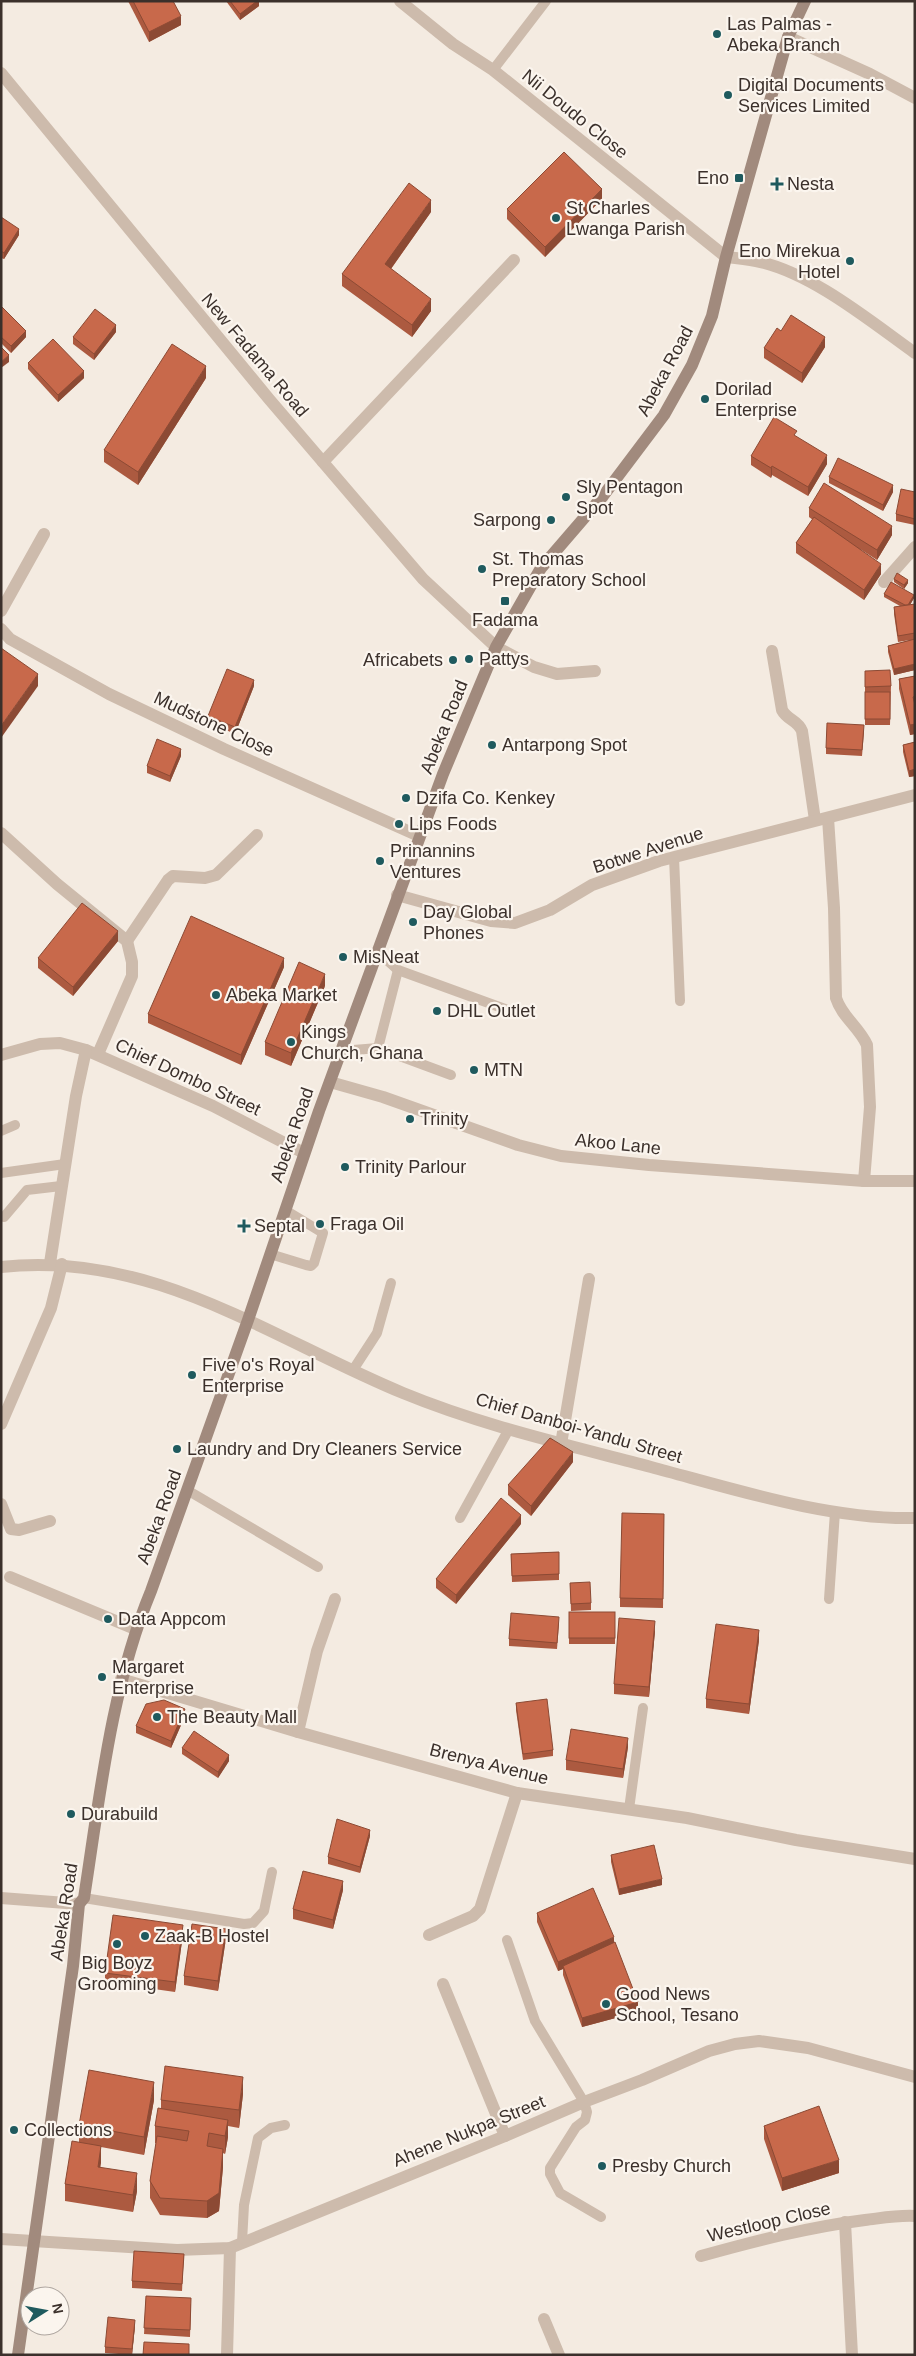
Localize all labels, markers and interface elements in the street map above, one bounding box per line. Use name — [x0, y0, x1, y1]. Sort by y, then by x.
place label: Las Palmas - Abeka Branch — [727, 14, 840, 55]
marker: Las Palmas - Abeka Branch — [711, 28, 723, 40]
street label: Nii Doudo Close — [518, 65, 632, 163]
place label: Digital Documents Services Limited — [738, 75, 884, 116]
marker: Digital Documents Services Limited — [722, 89, 734, 101]
place label: Eno — [697, 168, 729, 188]
marker: Eno — [733, 172, 745, 184]
place label: Nesta — [787, 174, 835, 194]
marker: Nesta — [771, 178, 783, 190]
place label: St Charles Lwanga Parish — [566, 198, 685, 239]
marker: St Charles Lwanga Parish — [550, 212, 562, 224]
place label: Eno Mirekua Hotel — [739, 241, 841, 282]
marker: Eno Mirekua Hotel — [844, 255, 856, 267]
street label: New Fadama Road — [197, 289, 313, 421]
street label: Abeka Road — [633, 323, 697, 419]
place label: Dorilad Enterprise — [715, 379, 797, 420]
marker: Dorilad Enterprise — [699, 393, 711, 405]
place label: Sly Pentagon Spot — [576, 477, 683, 518]
marker: Sly Pentagon Spot — [560, 491, 572, 503]
place label: Sarpong — [473, 510, 541, 530]
marker: Sarpong — [545, 514, 557, 526]
place label: St. Thomas Preparatory School — [492, 549, 646, 590]
marker: St. Thomas Preparatory School — [476, 563, 488, 575]
marker: Fadama — [499, 595, 511, 607]
place label: Fadama — [472, 610, 539, 630]
place label: Pattys — [479, 649, 529, 669]
place label: Africabets — [363, 650, 443, 670]
marker: Pattys — [463, 653, 475, 665]
marker: Africabets — [447, 654, 459, 666]
street label: Abeka Road — [416, 677, 472, 777]
street label: Mudstone Close — [151, 687, 277, 761]
place label: Antarpong Spot — [502, 735, 627, 755]
marker: Antarpong Spot — [486, 739, 498, 751]
place label: Dzifa Co. Kenkey — [416, 788, 555, 808]
marker: Dzifa Co. Kenkey — [400, 792, 412, 804]
place label: Lips Foods — [409, 814, 497, 834]
marker: Lips Foods — [393, 818, 405, 830]
street label: Botwe Avenue — [590, 823, 706, 877]
place label: Prinannins Ventures — [390, 841, 475, 882]
marker: Prinannins Ventures — [374, 855, 386, 867]
place label: Day Global Phones — [423, 902, 512, 943]
marker: Day Global Phones — [407, 916, 419, 928]
place label: MisNeat — [353, 947, 419, 967]
marker: MisNeat — [337, 951, 349, 963]
place label: Abeka Market — [226, 985, 337, 1005]
marker: Abeka Market — [210, 989, 222, 1001]
place label: DHL Outlet — [447, 1001, 535, 1021]
marker: DHL Outlet — [431, 1005, 443, 1017]
place label: Kings Church, Ghana — [301, 1022, 424, 1063]
street label: Chief Dombo Street — [112, 1035, 264, 1119]
marker: Kings Church, Ghana — [285, 1036, 297, 1048]
place label: MTN — [484, 1060, 523, 1080]
marker: MTN — [468, 1064, 480, 1076]
street label: Abeka Road — [266, 1085, 318, 1185]
place label: Trinity — [420, 1109, 468, 1129]
marker: Trinity — [404, 1113, 416, 1125]
street label: Akoo Lane — [574, 1130, 662, 1158]
place label: Trinity Parlour — [355, 1157, 466, 1177]
marker: Trinity Parlour — [339, 1161, 351, 1173]
place label: Fraga Oil — [330, 1214, 404, 1234]
place label: Septal — [254, 1216, 305, 1236]
marker: Fraga Oil — [314, 1218, 326, 1230]
marker: Septal — [238, 1220, 250, 1232]
place label: Five o's Royal Enterprise — [202, 1355, 314, 1396]
marker: Five o's Royal Enterprise — [186, 1369, 198, 1381]
street label: Chief Danboi-Yandu Street — [473, 1389, 685, 1467]
place label: Laundry and Dry Cleaners Service — [187, 1439, 462, 1459]
marker: Laundry and Dry Cleaners Service — [171, 1443, 183, 1455]
street label: Abeka Road — [133, 1467, 185, 1567]
place label: Data Appcom — [118, 1609, 226, 1629]
marker: Data Appcom — [102, 1613, 114, 1625]
place label: Margaret Enterprise — [112, 1657, 194, 1698]
marker: Margaret Enterprise — [96, 1671, 108, 1683]
place label: The Beauty Mall — [167, 1707, 297, 1727]
marker: The Beauty Mall — [151, 1711, 163, 1723]
street label: Brenya Avenue — [428, 1740, 550, 1788]
place label: Durabuild — [81, 1804, 158, 1824]
marker: Durabuild — [65, 1808, 77, 1820]
street label: Abeka Road — [46, 1862, 82, 1962]
place label: Zaak-B Hostel — [155, 1926, 269, 1946]
marker: Zaak-B Hostel — [139, 1930, 151, 1942]
marker: Big Boyz Grooming — [111, 1938, 123, 1950]
place label: Big Boyz Grooming — [77, 1953, 157, 1994]
place label: Good News School, Tesano — [616, 1984, 739, 2025]
marker: Good News School, Tesano — [600, 1998, 612, 2010]
street label: Ahene Nukpa Street — [390, 2091, 548, 2171]
place label: Collections — [24, 2120, 112, 2140]
marker: Collections — [8, 2124, 20, 2136]
place label: Presby Church — [612, 2156, 731, 2176]
marker: Presby Church — [596, 2160, 608, 2172]
street label: Westloop Close — [705, 2198, 833, 2246]
north arrow — [20, 2286, 70, 2336]
text: N — [49, 2302, 67, 2315]

